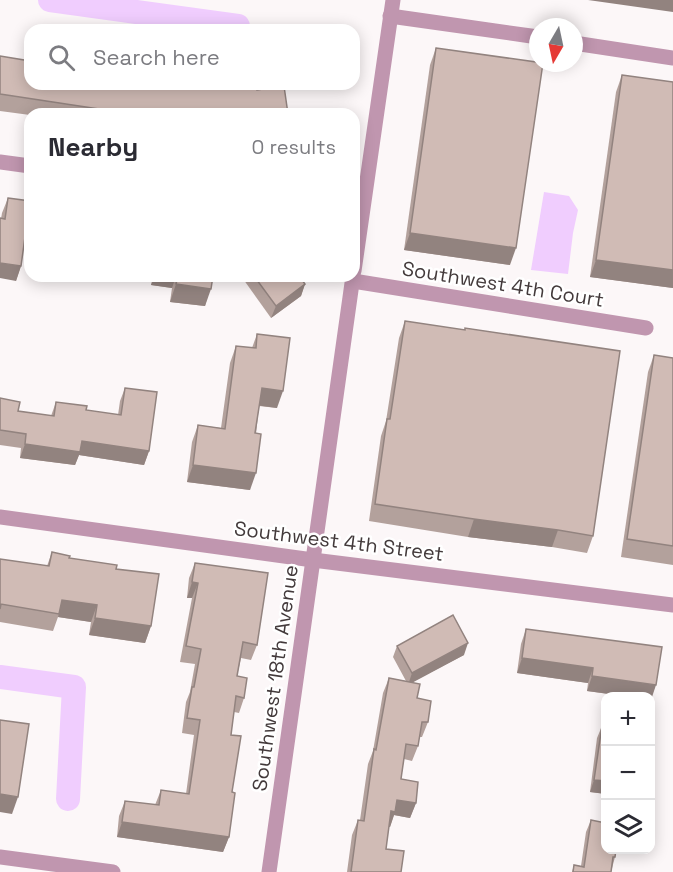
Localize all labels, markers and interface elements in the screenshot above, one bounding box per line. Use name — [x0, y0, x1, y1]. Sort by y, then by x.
north arrow — [529, 18, 583, 72]
search box — [24, 24, 360, 90]
icon: search — [45, 41, 78, 74]
text: Search here — [93, 43, 220, 71]
text: Nearby — [48, 130, 138, 164]
text: 0 results — [252, 134, 336, 160]
street label: Southwest 4th Court — [400, 255, 606, 313]
street label: Southwest 4th Street — [233, 515, 445, 567]
street label: Southwest 18th Avenue — [246, 563, 304, 793]
map controls — [601, 692, 655, 854]
button: + — [601, 692, 655, 746]
button: − — [601, 746, 655, 800]
button: layers — [601, 800, 655, 854]

